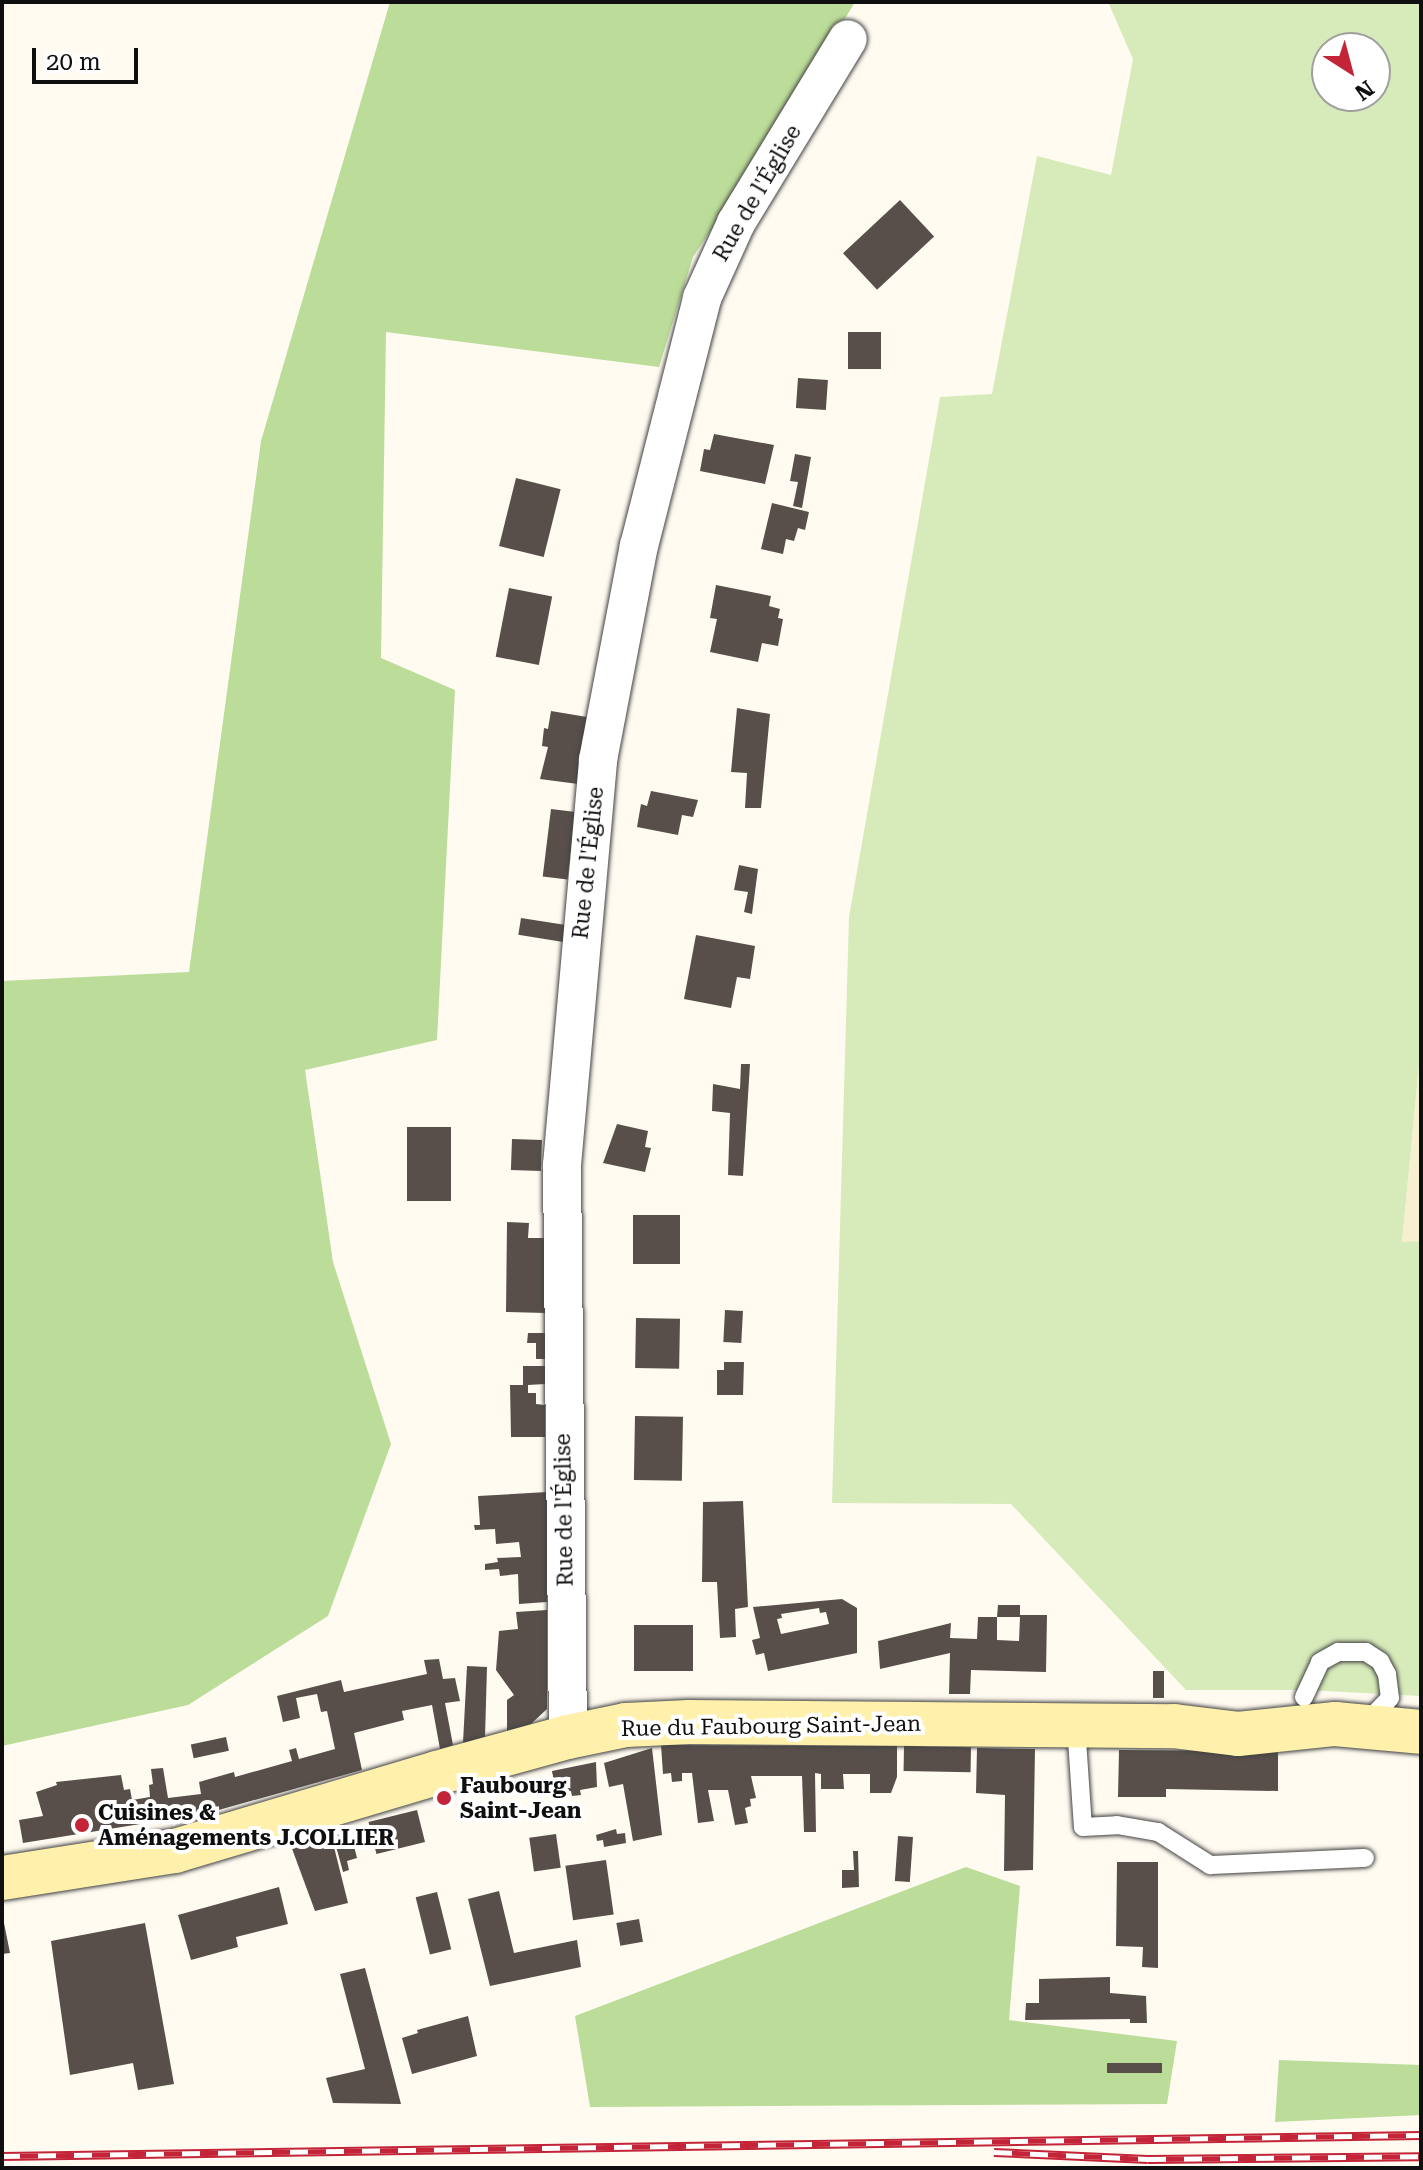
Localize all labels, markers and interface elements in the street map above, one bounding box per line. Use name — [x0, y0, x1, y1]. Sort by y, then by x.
scale bar — [36, 32, 142, 82]
north arrow — [1311, 32, 1391, 112]
text: 20 m — [46, 48, 101, 76]
text: N — [1350, 75, 1378, 105]
street label: Rue de l'Église — [707, 120, 807, 266]
street label: Rue de l'Église — [567, 786, 609, 940]
street label: Rue de l'Église — [549, 1433, 579, 1587]
street label: Rue du Faubourg Saint-Jean — [621, 1710, 921, 1742]
place label: Faubourg Saint-Jean — [460, 1772, 581, 1824]
marker: Faubourg Saint-Jean — [435, 1789, 453, 1807]
place label: Cuisines & Aménagements J.COLLIER — [98, 1799, 394, 1850]
marker: Cuisines & Aménagements J.COLLIER — [73, 1816, 91, 1834]

